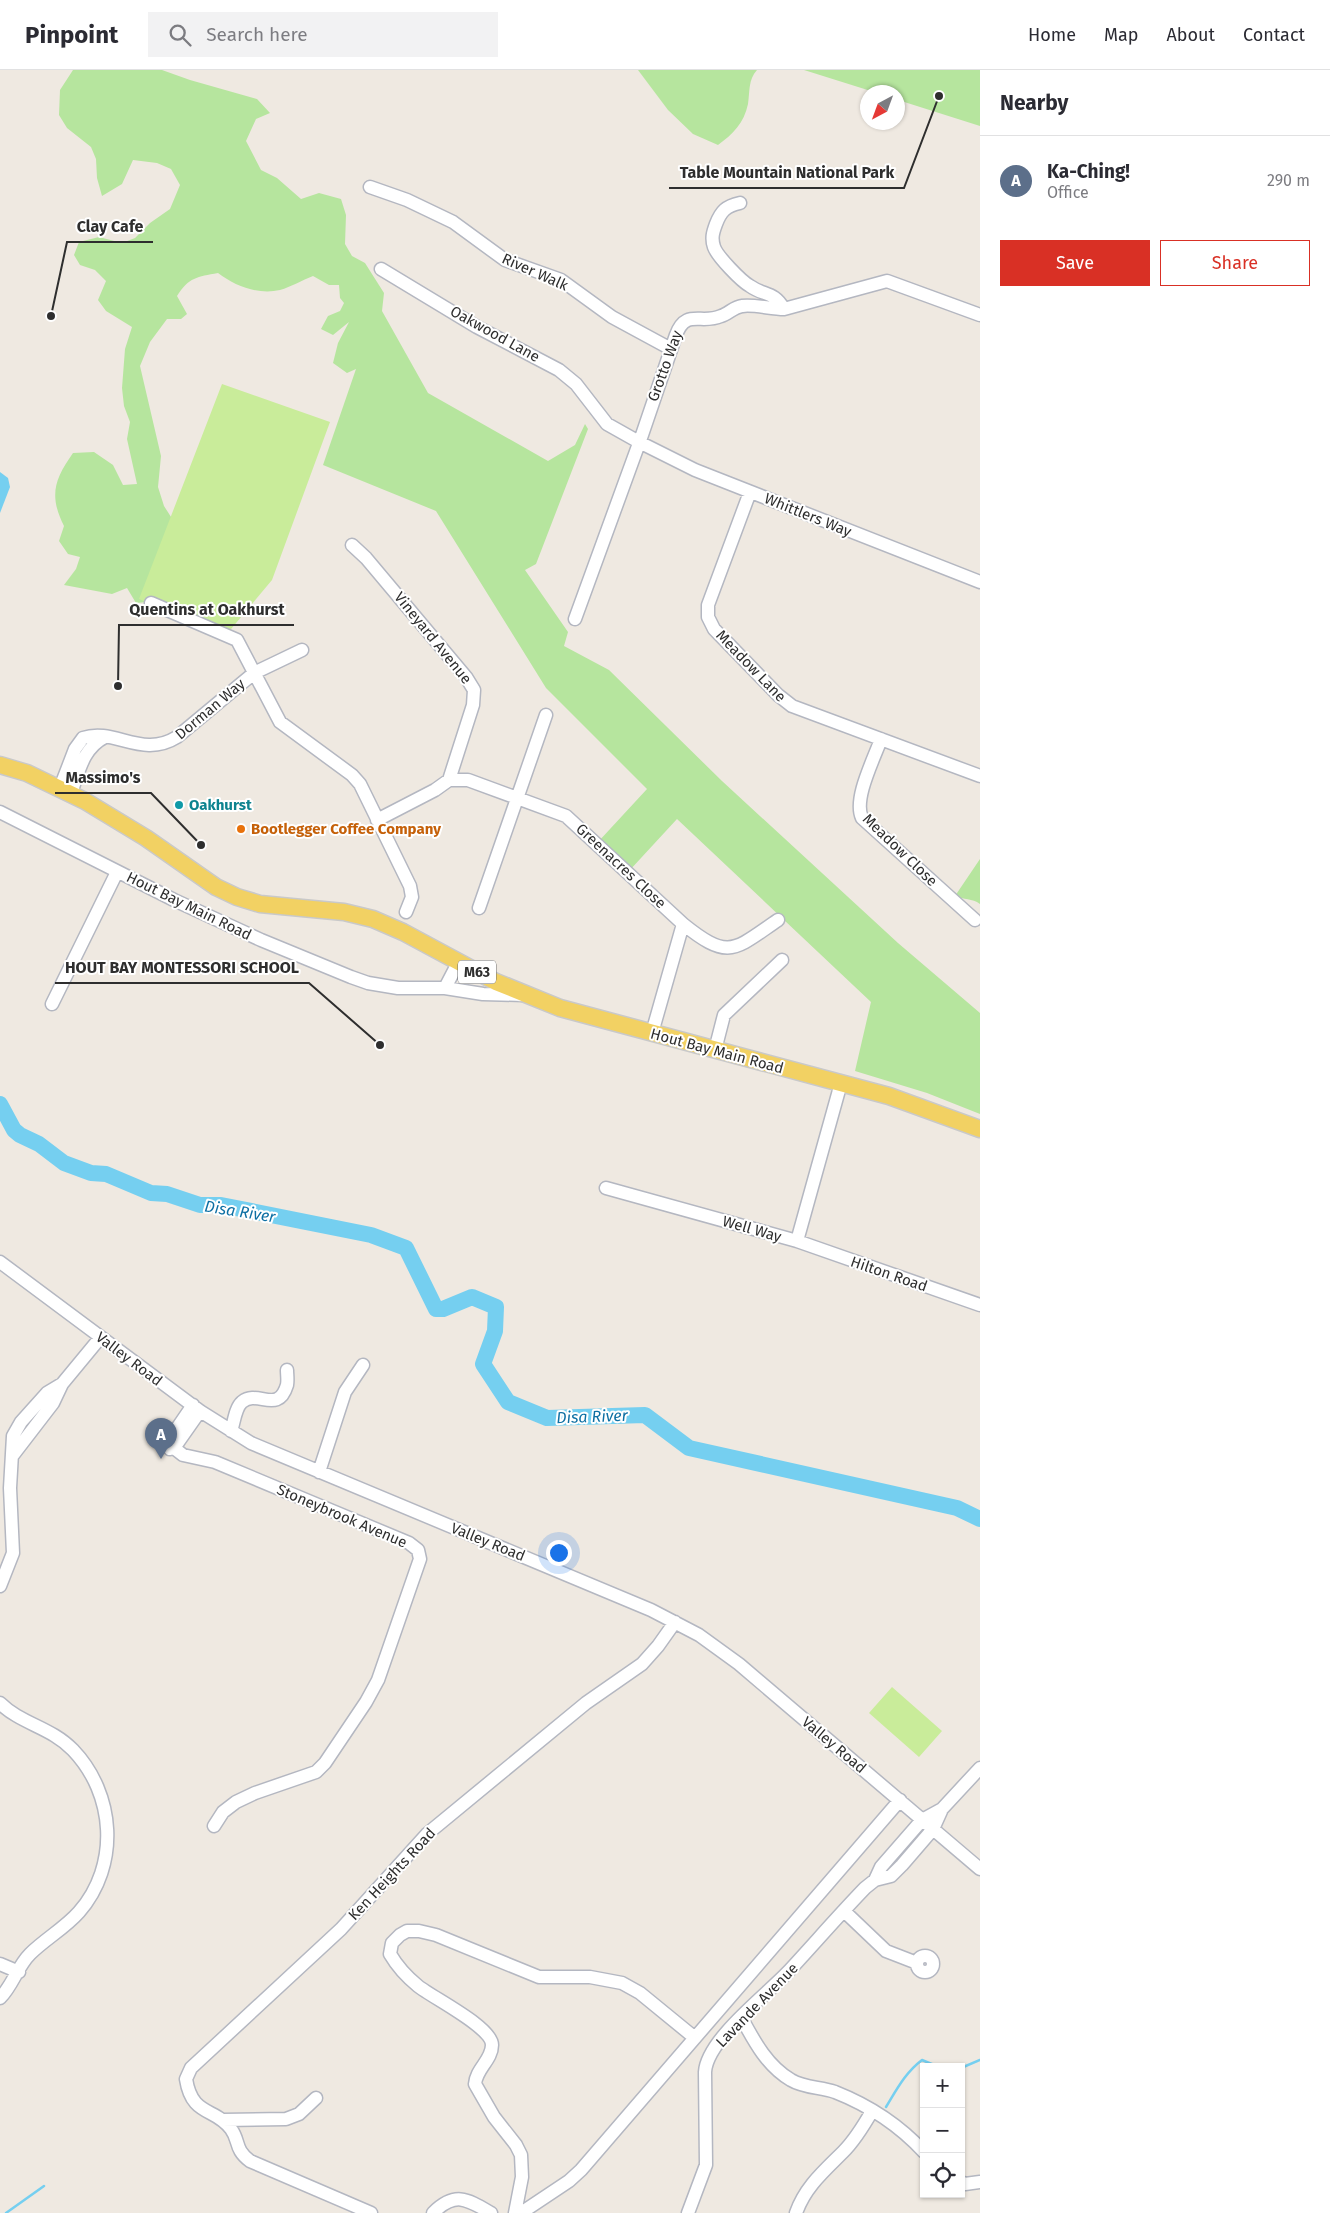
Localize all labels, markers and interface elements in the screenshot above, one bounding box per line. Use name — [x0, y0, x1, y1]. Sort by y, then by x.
search box — [148, 12, 498, 57]
text: Pinpoint — [25, 21, 118, 49]
icon: search — [166, 21, 194, 49]
text: Search here — [206, 23, 308, 46]
text: Home — [1028, 24, 1076, 46]
text: Map — [1104, 24, 1138, 46]
text: About — [1166, 24, 1215, 46]
text: Contact — [1243, 24, 1305, 46]
north arrow — [860, 85, 905, 130]
text: Nearby — [1000, 90, 1068, 116]
callout: Table Mountain National Park — [669, 157, 904, 188]
text: Ka-Ching! — [1047, 160, 1130, 183]
text: Table Mountain National Park — [680, 163, 894, 182]
text: A — [1011, 171, 1021, 190]
text: 290 m — [1267, 171, 1310, 190]
text: Office — [1047, 183, 1089, 202]
callout: Clay Cafe — [67, 211, 153, 242]
text: Clay Cafe — [77, 217, 143, 236]
button: Save — [1000, 240, 1150, 286]
button: Share — [1160, 240, 1310, 286]
street label: River Walk — [499, 249, 571, 295]
street label: Oakwood Lane — [447, 302, 543, 366]
street label: Grotto Way — [644, 328, 686, 404]
street label: Whittlers Way — [762, 489, 855, 541]
street label: Vineyard Avenue — [390, 588, 476, 688]
callout: Quentins at Oakhurst — [119, 594, 294, 625]
text: Quentins at Oakhurst — [129, 600, 286, 619]
street label: Meadow Lane — [712, 626, 790, 706]
street label: Dorman Way — [172, 674, 249, 743]
callout: Massimo's — [55, 762, 151, 793]
text: Massimo's — [65, 768, 141, 787]
place label: Oakhurst — [189, 796, 252, 814]
marker: Oakhurst — [173, 799, 185, 811]
street label: Meadow Close — [859, 810, 941, 890]
place label: Bootlegger Coffee Company — [251, 820, 441, 838]
street label: Greenacres Close — [572, 820, 670, 912]
marker: Bootlegger Coffee Company — [235, 823, 247, 835]
street label: Hout Bay Main Road — [124, 868, 254, 944]
callout: HOUT BAY MONTESSORI SCHOOL — [55, 952, 309, 983]
text: HOUT BAY MONTESSORI SCHOOL — [65, 958, 299, 977]
road number: M63 — [458, 960, 496, 984]
street label: Hout Bay Main Road — [649, 1025, 785, 1077]
water label: Disa River — [203, 1197, 278, 1227]
street label: Well Way — [720, 1212, 784, 1246]
street label: Hilton Road — [848, 1252, 930, 1296]
street label: Valley Road — [92, 1328, 166, 1390]
water label: Disa River — [556, 1406, 629, 1427]
pin: A — [145, 1418, 177, 1459]
street label: Stoneybrook Avenue — [274, 1480, 410, 1552]
street label: Valley Road — [448, 1519, 528, 1565]
your location — [546, 1540, 572, 1566]
street label: Valley Road — [798, 1713, 870, 1777]
street label: Ken Heights Road — [345, 1824, 439, 1924]
street label: Lavande Avenue — [712, 1959, 802, 2051]
map controls — [920, 2063, 965, 2198]
button: + — [920, 2063, 965, 2108]
button: − — [920, 2108, 965, 2153]
button: locate — [920, 2153, 965, 2198]

